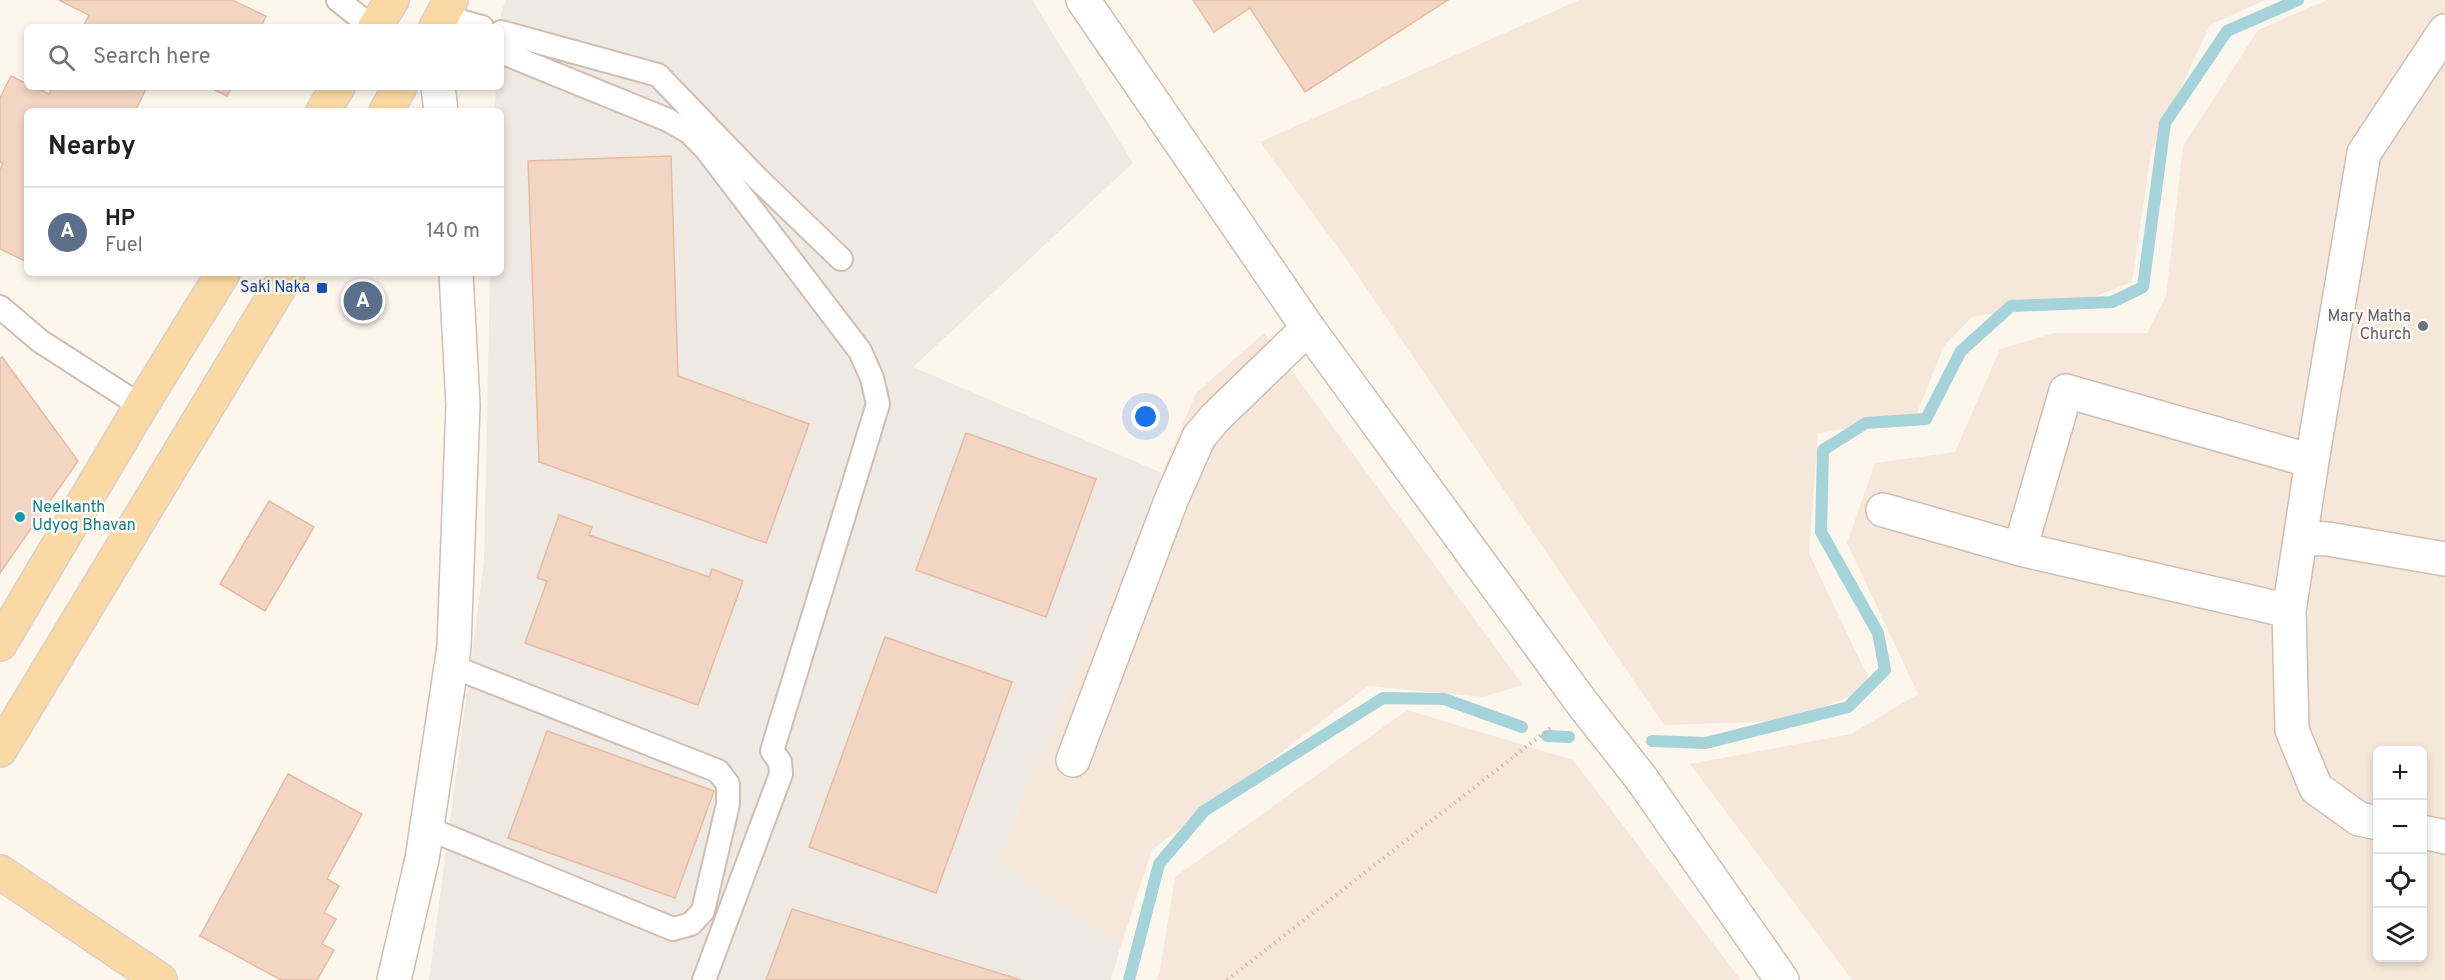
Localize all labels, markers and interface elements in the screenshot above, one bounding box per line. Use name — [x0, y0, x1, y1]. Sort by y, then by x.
search box — [24, 24, 504, 90]
icon: search — [45, 41, 78, 74]
text: Search here — [93, 44, 211, 71]
text: Nearby — [48, 131, 136, 164]
text: HP — [105, 206, 135, 233]
text: A — [60, 219, 75, 245]
text: 140 m — [426, 219, 480, 245]
text: Fuel — [105, 233, 143, 259]
place label: Saki Naka — [240, 278, 310, 298]
pin: A — [344, 278, 382, 324]
marker: Saki Naka — [315, 281, 329, 295]
place label: Mary Matha Church — [2328, 307, 2411, 345]
marker: Mary Matha Church — [2416, 319, 2430, 333]
your location — [1131, 402, 1160, 431]
place label: Neelkanth Udyog Bhavan — [32, 498, 136, 536]
marker: Neelkanth Udyog Bhavan — [13, 510, 27, 524]
map controls — [2373, 746, 2427, 962]
button: + — [2373, 746, 2427, 800]
button: − — [2373, 800, 2427, 854]
button: locate — [2373, 854, 2427, 908]
button: layers — [2373, 908, 2427, 962]

